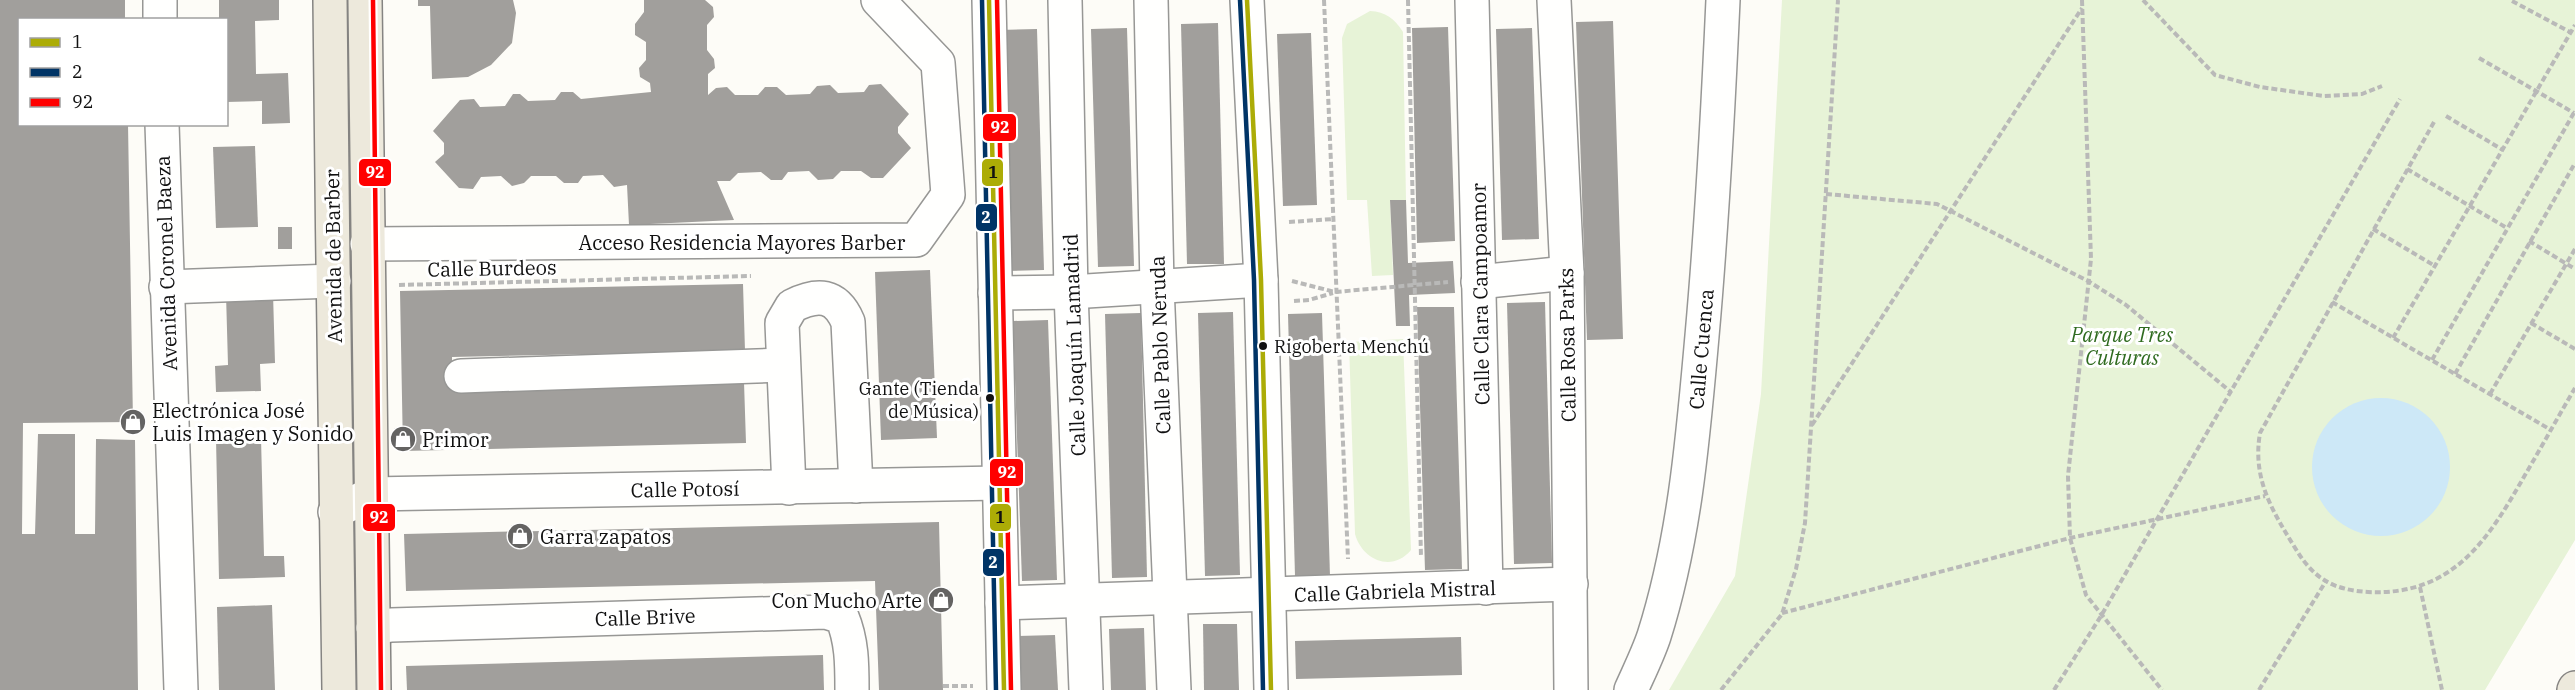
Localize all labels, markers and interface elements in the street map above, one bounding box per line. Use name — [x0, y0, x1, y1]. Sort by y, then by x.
legend — [18, 18, 228, 126]
text: 1 — [72, 30, 83, 53]
text: 2 — [72, 60, 83, 83]
text: 92 — [72, 90, 94, 113]
line badge: 92 — [982, 113, 1017, 142]
text: 92 — [990, 117, 1010, 137]
street label: Avenida Coronel Baeza — [149, 155, 183, 371]
line badge: 92 — [358, 158, 392, 187]
line badge: 1 — [981, 158, 1004, 187]
text: 92 — [365, 162, 385, 182]
text: 1 — [988, 162, 998, 182]
street label: Avenida de Barber — [318, 169, 348, 343]
street label: Calle Clara Campoamor — [1465, 183, 1495, 405]
line badge: 2 — [975, 203, 998, 232]
text: 2 — [981, 207, 991, 227]
street label: Acceso Residencia Mayores Barber — [579, 229, 906, 256]
street label: Calle Joaquín Lamadrid — [1057, 233, 1091, 457]
street label: Calle Burdeos — [427, 253, 557, 283]
street label: Calle Pablo Neruda — [1143, 255, 1177, 435]
street label: Calle Rosa Parks — [1552, 268, 1582, 422]
street label: Calle Cuenca — [1682, 287, 1720, 411]
park label: Parque Tres Culturas — [2070, 321, 2174, 371]
place label: Rigoberta Menchú — [1274, 335, 1429, 358]
marker: Rigoberta Menchú — [1257, 340, 1269, 352]
place label: Gante (Tienda de Música) — [859, 377, 979, 423]
marker: Gante (Tienda de Música) — [984, 392, 996, 404]
place label: Electrónica José Luis Imagen y Sonido — [152, 397, 353, 447]
shop icon: Electrónica José Luis Imagen y Sonido — [118, 407, 148, 437]
shop icon: Primor — [388, 424, 418, 454]
place label: Primor — [422, 426, 489, 453]
line badge: 92 — [989, 458, 1024, 487]
text: 92 — [997, 462, 1017, 482]
street label: Calle Potosí — [630, 475, 740, 503]
line badge: 92 — [362, 503, 396, 532]
line badge: 1 — [989, 503, 1012, 532]
text: 92 — [369, 507, 389, 527]
text: 1 — [995, 507, 1005, 527]
shop icon: Garra zapatos — [505, 521, 535, 551]
place label: Garra zapatos — [540, 523, 671, 550]
line badge: 2 — [982, 548, 1005, 577]
text: 2 — [988, 552, 998, 572]
street label: Calle Gabriela Mistral — [1294, 574, 1496, 608]
shop icon: Con Mucho Arte — [926, 585, 956, 615]
place label: Con Mucho Arte — [771, 587, 922, 614]
street label: Calle Brive — [594, 602, 696, 632]

